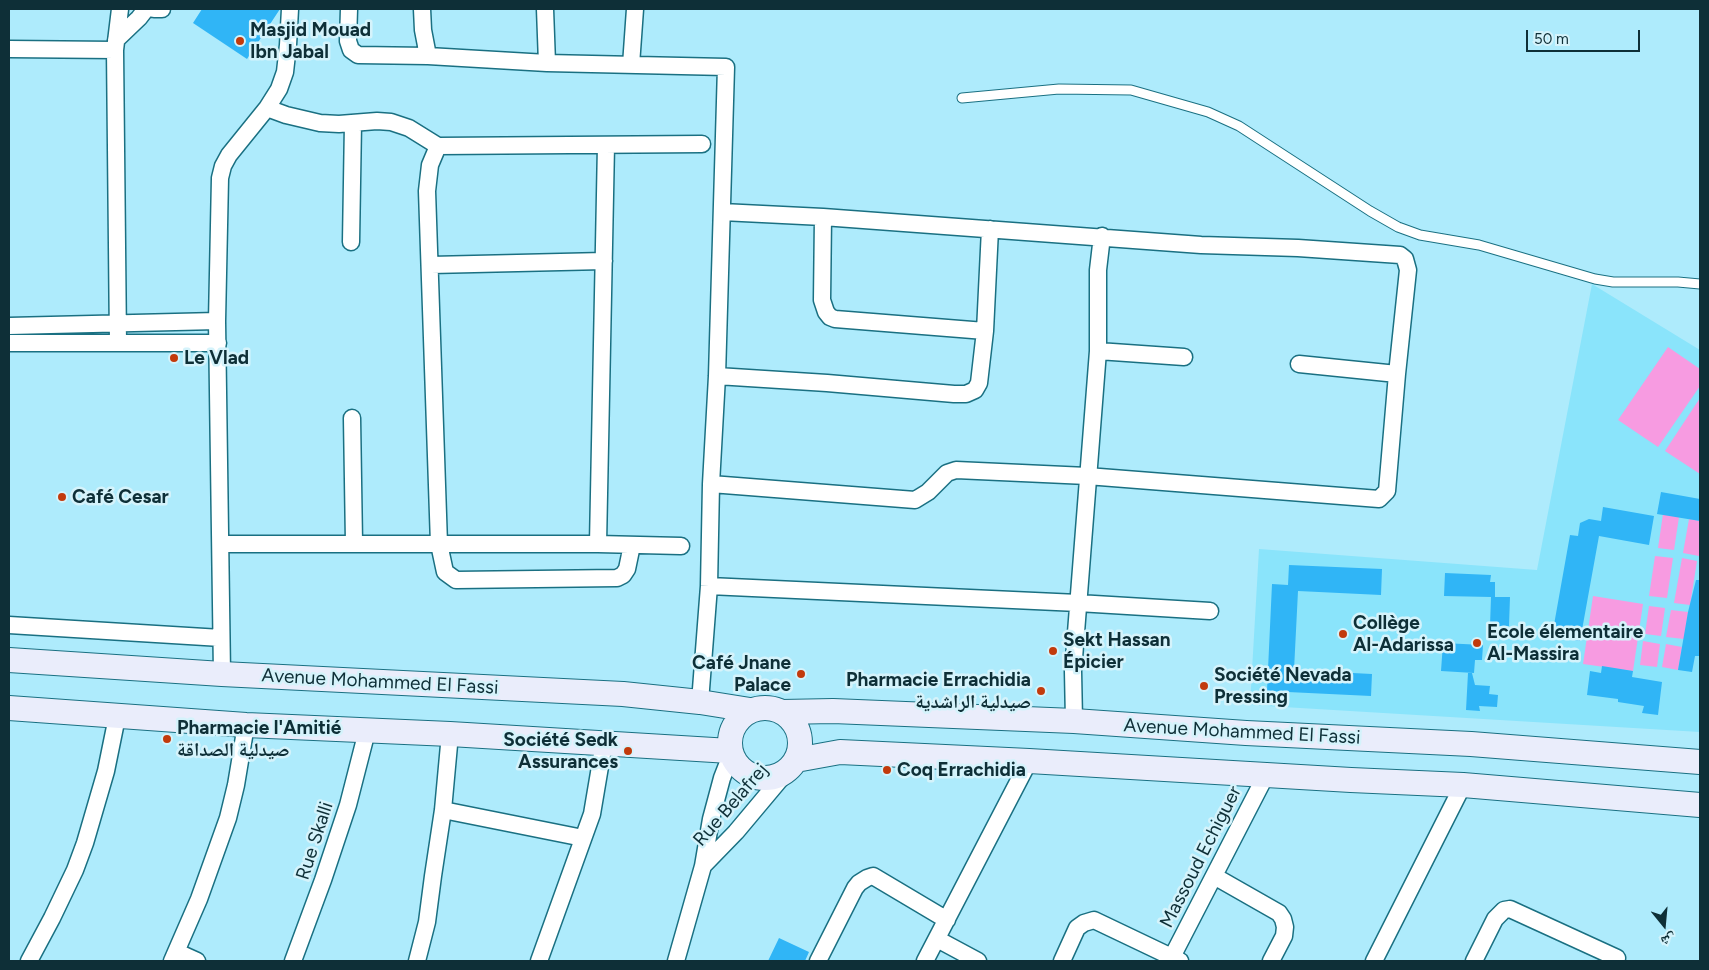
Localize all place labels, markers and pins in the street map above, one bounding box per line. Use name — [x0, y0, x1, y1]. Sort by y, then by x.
place label: Masjid Mouad Ibn Jabal — [250, 19, 371, 63]
marker: Masjid Mouad Ibn Jabal — [234, 35, 246, 47]
place label: Le Vlad — [184, 347, 249, 369]
marker: Le Vlad — [168, 352, 180, 364]
place label: Café Cesar — [72, 486, 169, 508]
marker: Café Cesar — [56, 491, 68, 503]
place label: Collège Al-Adarissa — [1353, 612, 1454, 656]
place label: Ecole élementaire Al-Massira — [1487, 621, 1643, 665]
marker: Collège Al-Adarissa — [1337, 628, 1349, 640]
place label: Sekt Hassan Épicier — [1063, 629, 1170, 673]
marker: Ecole élementaire Al-Massira — [1471, 637, 1483, 649]
marker: Sekt Hassan Épicier — [1047, 645, 1059, 657]
place label: Café Jnane Palace — [692, 652, 791, 696]
place label: Société Nevada Pressing — [1214, 664, 1352, 708]
marker: Café Jnane Palace — [795, 668, 807, 680]
place label: Pharmacie Errachidia صيدلية الراشدية — [846, 669, 1031, 713]
marker: Société Nevada Pressing — [1198, 680, 1210, 692]
marker: Pharmacie Errachidia صيدلية الراشدية — [1035, 685, 1047, 697]
place label: Pharmacie l'Amitié صيدلية الصداقة — [177, 717, 341, 761]
place label: Société Sedk Assurances — [503, 729, 618, 773]
marker: Pharmacie l'Amitié صيدلية الصداقة — [161, 733, 173, 745]
marker: Société Sedk Assurances — [622, 745, 634, 757]
place label: Coq Errachidia — [897, 759, 1026, 781]
marker: Coq Errachidia — [881, 764, 893, 776]

